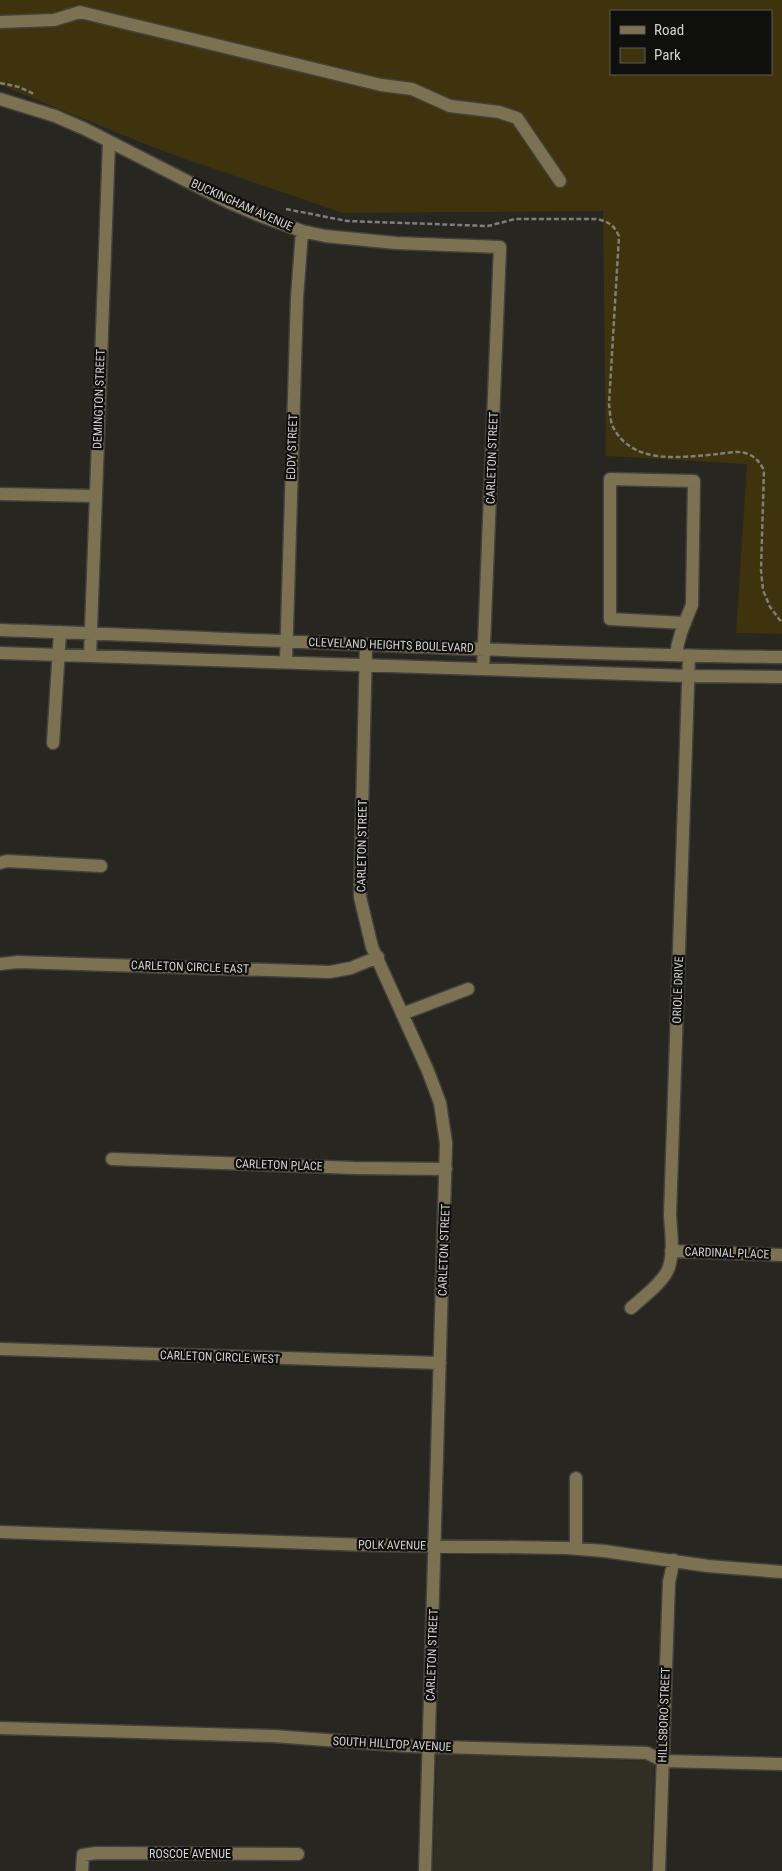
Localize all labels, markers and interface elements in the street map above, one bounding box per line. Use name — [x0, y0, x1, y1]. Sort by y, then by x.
legend — [610, 10, 772, 75]
text: Road — [654, 21, 684, 39]
text: Park — [654, 46, 681, 64]
street label: BUCKINGHAM AVENUE — [189, 176, 295, 234]
street label: DEMINGTON STREET — [90, 349, 108, 449]
street label: CARLETON STREET — [483, 412, 501, 504]
street label: EDDY STREET — [284, 414, 300, 480]
street label: CLEVELAND HEIGHTS BOULEVARD — [308, 635, 474, 655]
street label: CARLETON STREET — [354, 800, 370, 892]
street label: ORIOLE DRIVE — [670, 956, 686, 1024]
street label: CARLETON CIRCLE EAST — [131, 958, 249, 976]
street label: CARLETON PLACE — [235, 1156, 323, 1174]
street label: CARLETON STREET — [435, 1204, 453, 1296]
street label: CARDINAL PLACE — [684, 1245, 770, 1261]
street label: CARLETON CIRCLE WEST — [160, 1348, 280, 1366]
street label: POLK AVENUE — [358, 1537, 426, 1553]
street label: CARLETON STREET — [423, 1609, 441, 1701]
street label: HILLSBORO STREET — [655, 1667, 673, 1763]
street label: SOUTH HILLTOP AVENUE — [332, 1734, 452, 1754]
street label: ROSCOE AVENUE — [149, 1847, 231, 1861]

